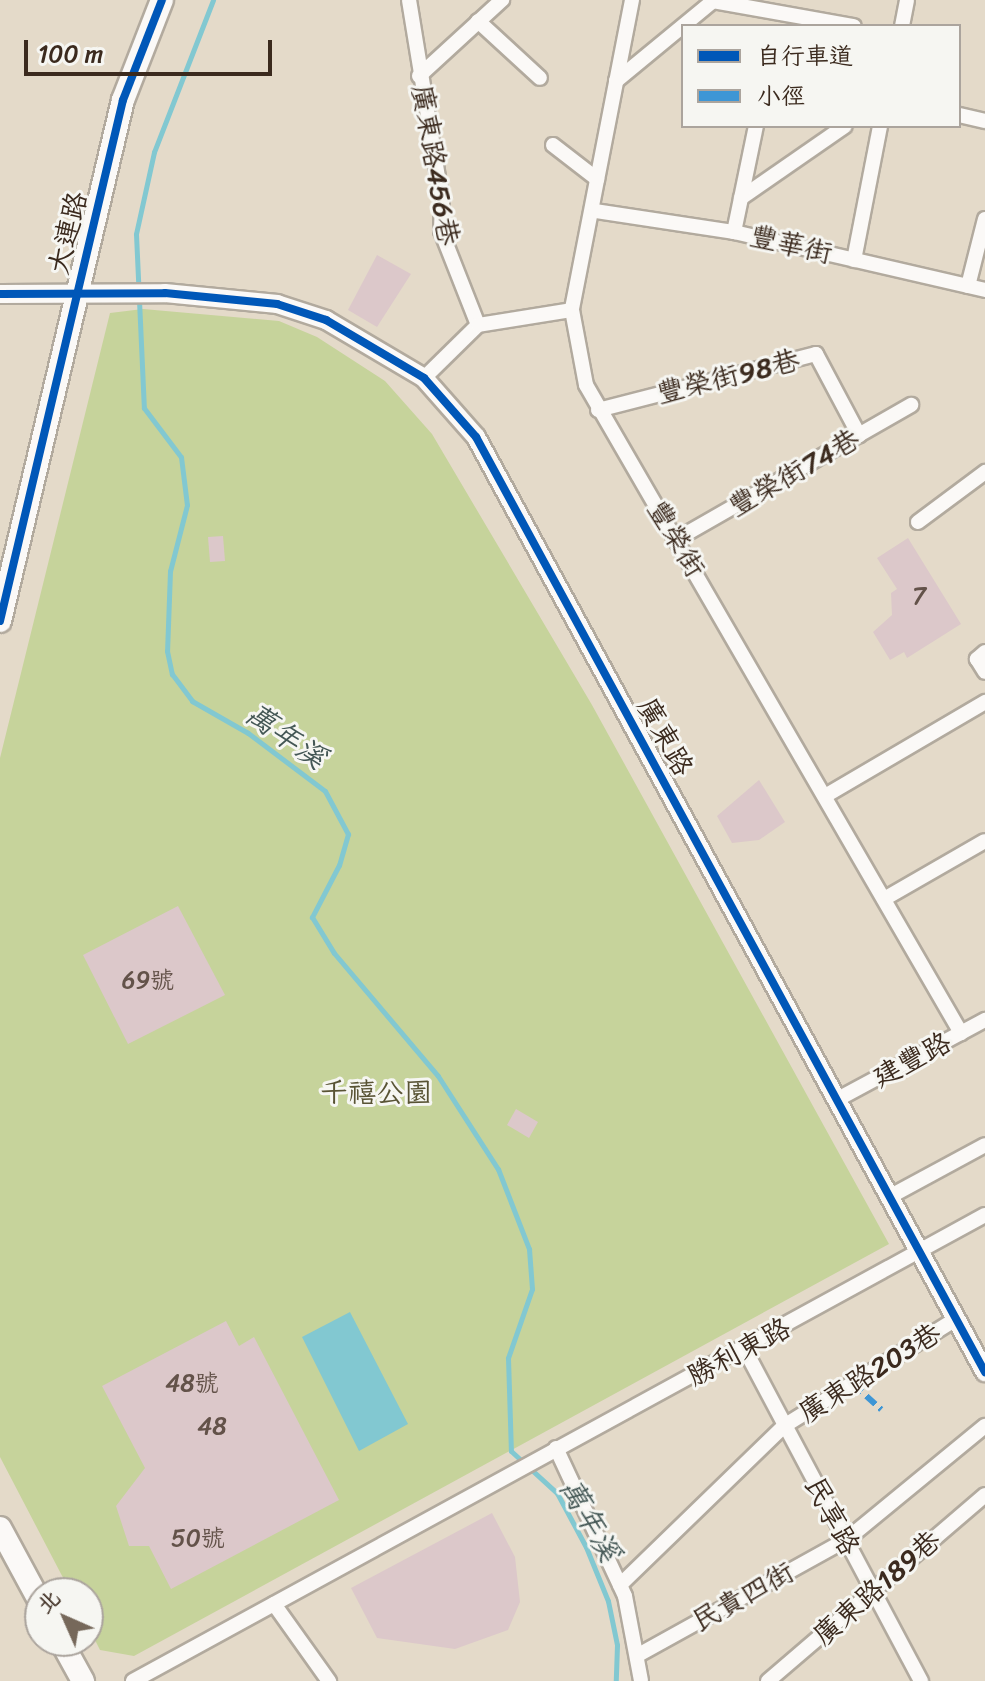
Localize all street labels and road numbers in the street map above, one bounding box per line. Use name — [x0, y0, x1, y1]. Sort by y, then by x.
street label: 廣東路456巷 — [404, 82, 466, 248]
street label: 大連路 — [42, 188, 94, 278]
street label: 豐華街 — [746, 219, 836, 271]
street label: 豐榮街98巷 — [653, 343, 803, 411]
street label: 豐榮街74巷 — [723, 422, 865, 524]
street label: 豐榮街 — [640, 494, 712, 584]
street label: 廣東路 — [630, 692, 700, 782]
street label: 建豐路 — [867, 1025, 957, 1095]
street label: 勝利東路 — [682, 1311, 796, 1393]
street label: 廣東路203巷 — [793, 1316, 947, 1430]
street label: 民享路 — [797, 1471, 867, 1561]
street label: 廣東路189巷 — [806, 1523, 948, 1653]
street label: 民貴四街 — [686, 1555, 800, 1639]

